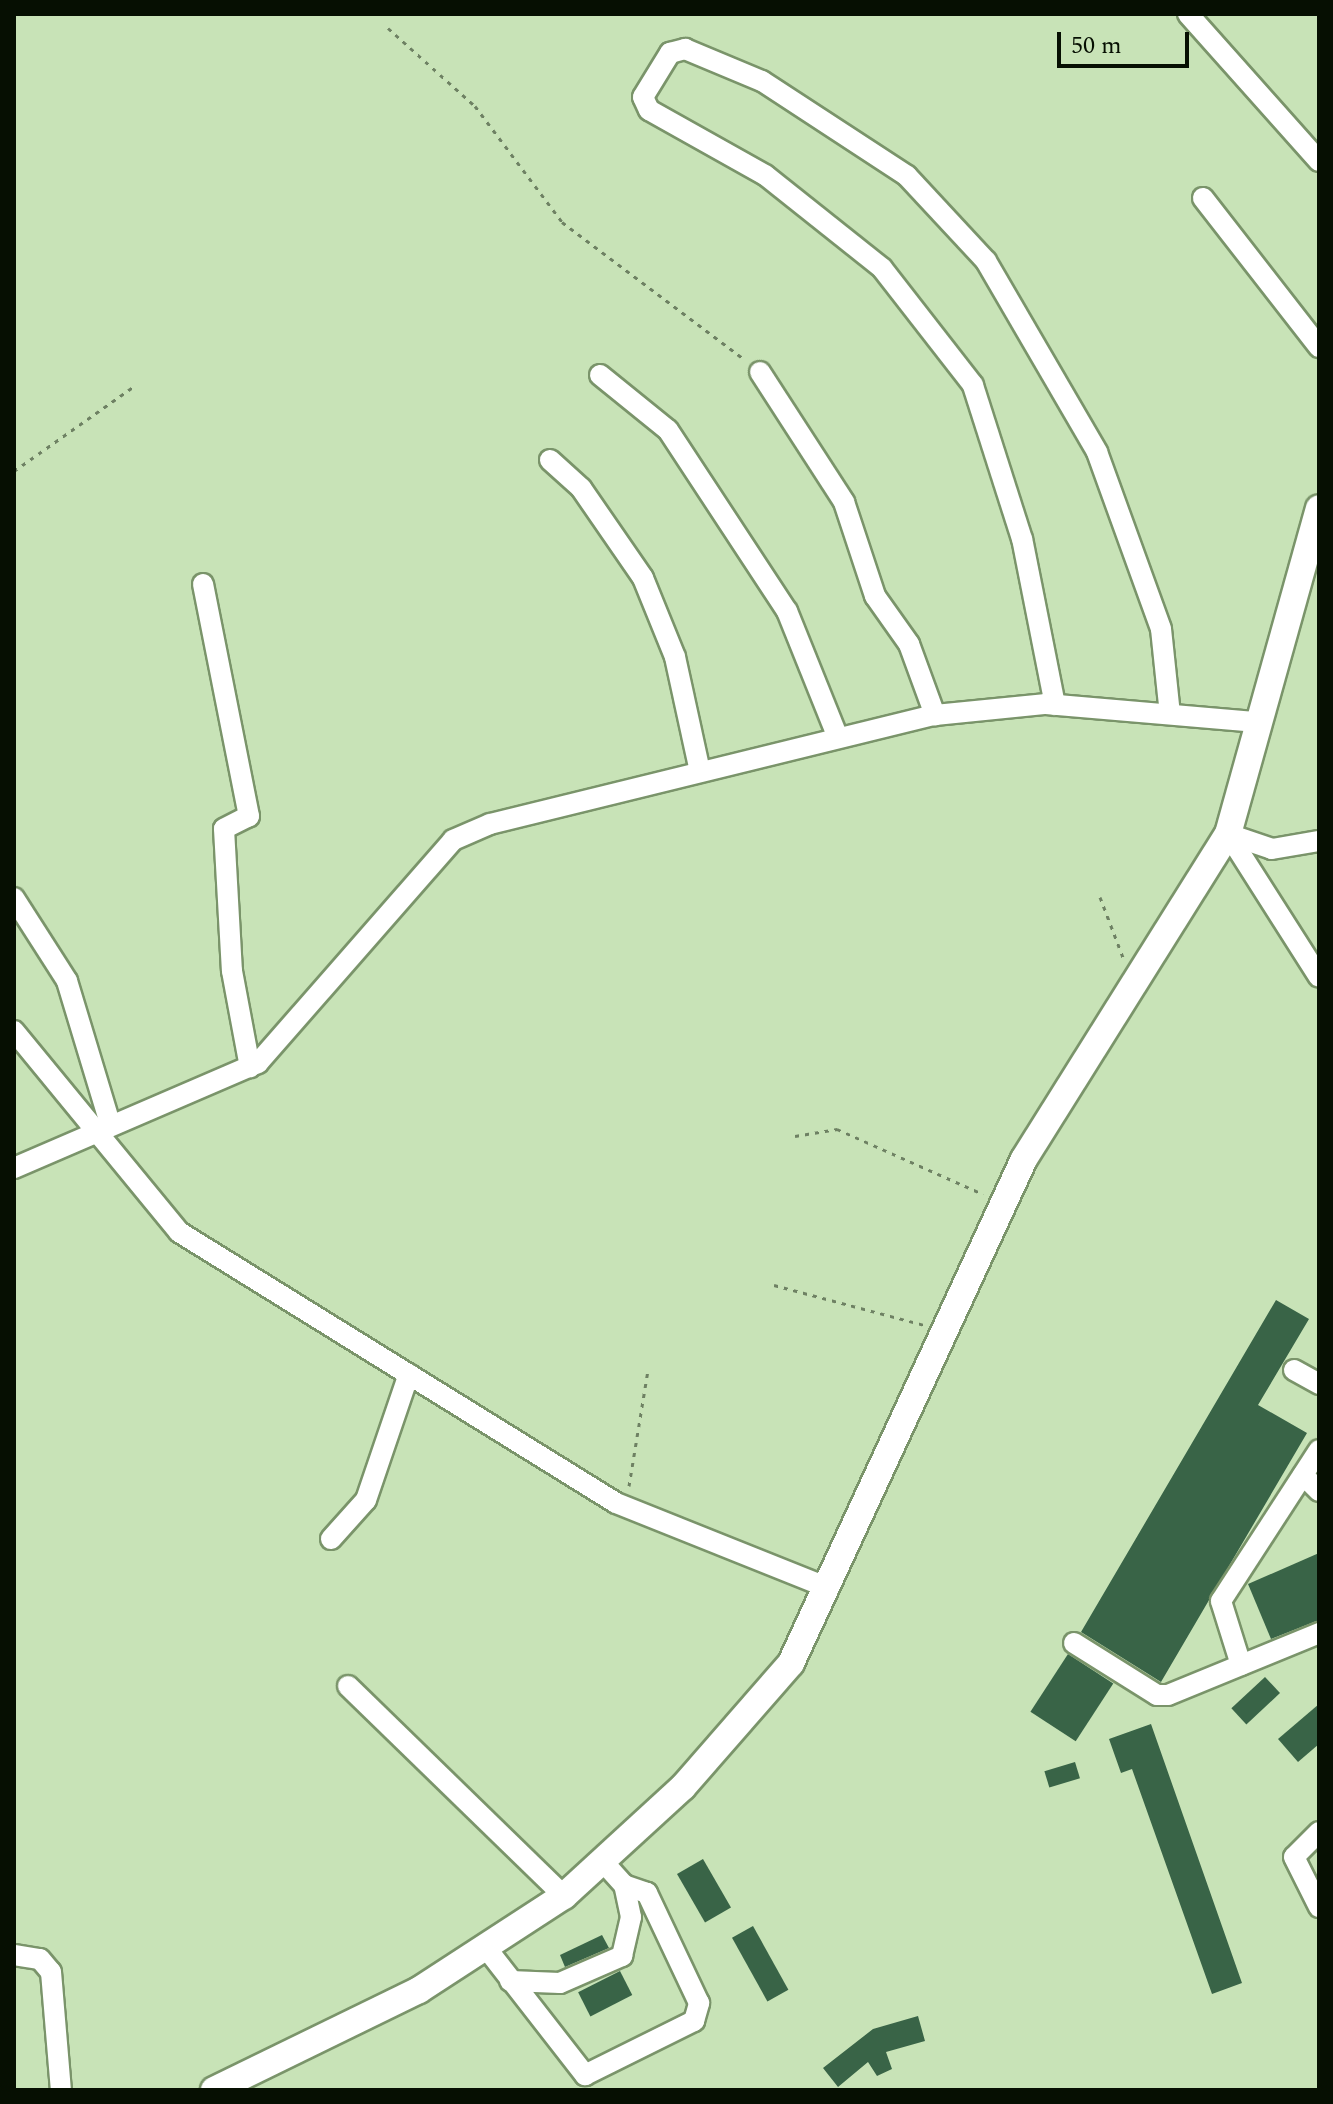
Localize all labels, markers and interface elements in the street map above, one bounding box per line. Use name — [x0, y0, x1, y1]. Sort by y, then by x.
scale bar — [1061, 16, 1193, 66]
text: 50 m — [1071, 28, 1122, 64]

